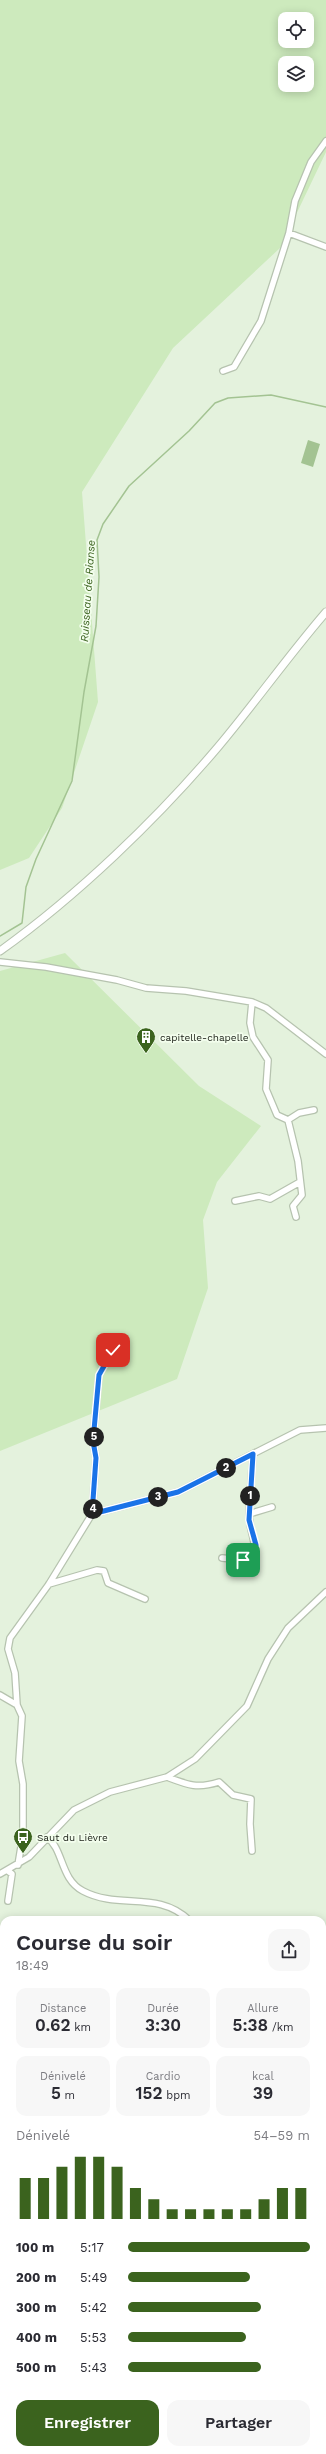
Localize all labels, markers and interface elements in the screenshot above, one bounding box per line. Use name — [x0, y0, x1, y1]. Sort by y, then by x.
map controls — [278, 12, 314, 92]
button: locate — [278, 12, 314, 48]
button: layers — [278, 56, 314, 92]
water label: Ruisseau de Rianse — [78, 539, 98, 643]
building icon: capitelle-chapelle — [135, 1026, 157, 1054]
place label: capitelle-chapelle — [160, 1032, 249, 1043]
pin — [96, 1333, 130, 1367]
icon: check — [102, 1339, 124, 1361]
pin: 5 — [84, 1427, 104, 1447]
text: 5 — [91, 1430, 97, 1443]
pin: 2 — [216, 1458, 236, 1478]
text: 2 — [223, 1461, 229, 1474]
pin: 1 — [240, 1486, 260, 1506]
pin: 3 — [148, 1487, 168, 1507]
text: 1 — [248, 1489, 252, 1502]
text: 3 — [155, 1490, 161, 1503]
pin: 4 — [83, 1499, 103, 1519]
text: 4 — [89, 1502, 97, 1515]
pin — [226, 1543, 260, 1577]
icon: arrive — [232, 1549, 254, 1571]
bus stop icon: Saut du Lièvre — [12, 1826, 34, 1854]
place label: Saut du Lièvre — [37, 1832, 108, 1843]
button: share — [268, 1929, 310, 1971]
text: Course du soir — [16, 1930, 172, 1955]
text: 18:49 — [16, 1958, 49, 1973]
text: Distance — [40, 2002, 86, 2015]
text: Durée — [147, 2002, 179, 2015]
text: Allure — [247, 2002, 279, 2015]
text: 0.62 — [35, 2015, 71, 2035]
text: 3:30 — [145, 2015, 181, 2035]
text: 5:38 — [233, 2015, 268, 2035]
text: km — [71, 2021, 91, 2034]
text: /km — [268, 2021, 293, 2034]
text: Dénivelé — [40, 2070, 86, 2083]
text: Cardio — [146, 2070, 180, 2083]
text: kcal — [252, 2070, 274, 2083]
text: 5 — [51, 2083, 61, 2103]
text: 152 — [135, 2083, 162, 2103]
text: 39 — [253, 2083, 273, 2103]
text: m — [61, 2089, 75, 2102]
text: bpm — [162, 2089, 191, 2102]
text: Dénivelé — [16, 2128, 70, 2143]
text: 54–59 m — [253, 2128, 310, 2143]
text: 100 m — [16, 2240, 54, 2255]
text: 5:17 — [80, 2240, 104, 2255]
text: 200 m — [16, 2270, 56, 2285]
text: 5:49 — [80, 2270, 107, 2285]
text: 300 m — [16, 2300, 56, 2315]
text: 5:42 — [80, 2300, 107, 2315]
text: 400 m — [16, 2330, 57, 2345]
text: 5:53 — [80, 2330, 107, 2345]
text: 500 m — [16, 2360, 56, 2375]
text: 5:43 — [80, 2360, 107, 2375]
button: Enregistrer — [16, 2400, 159, 2446]
button: Partager — [167, 2400, 310, 2446]

